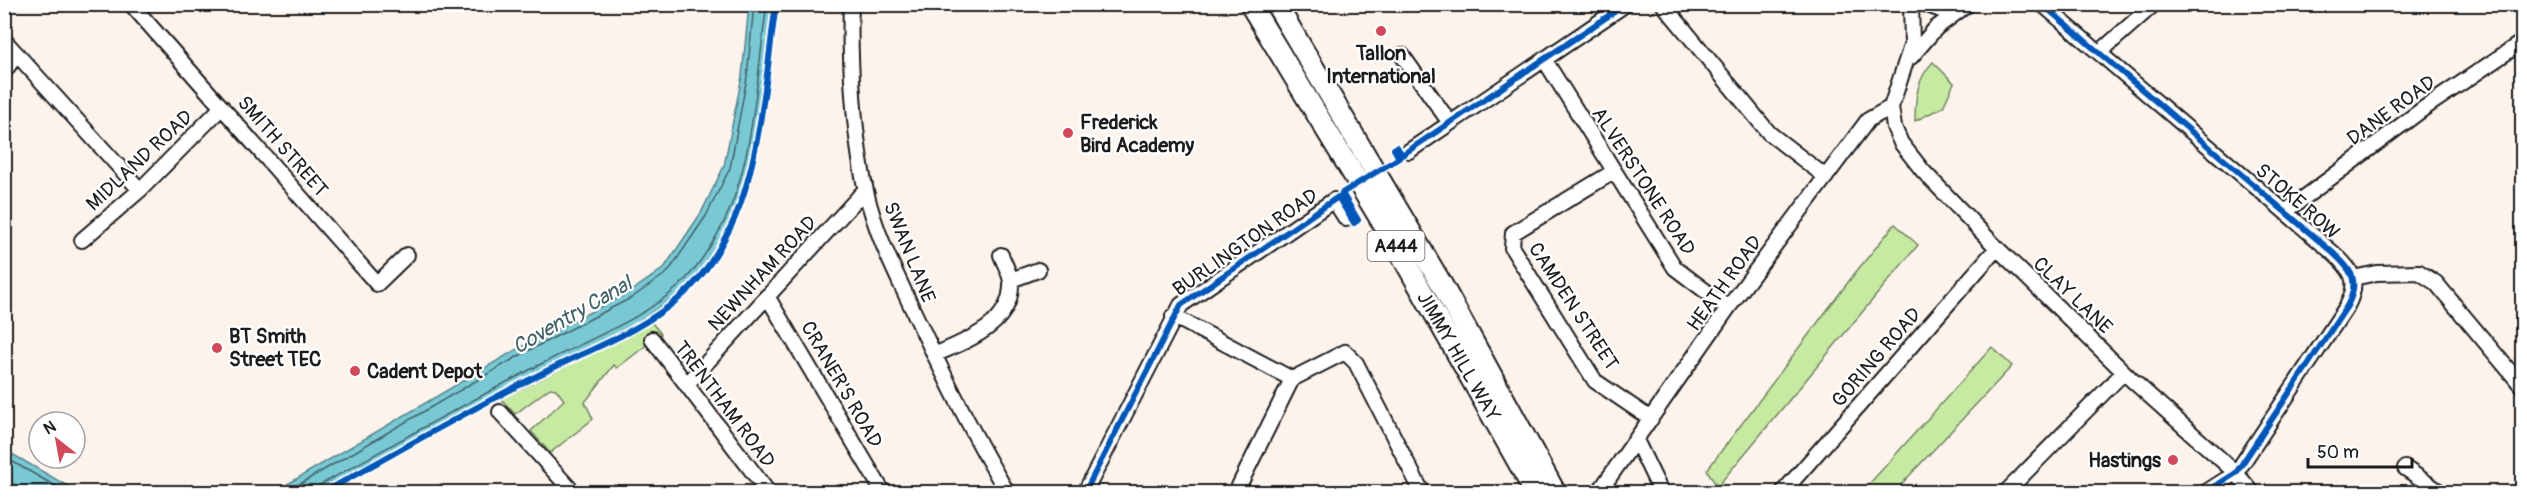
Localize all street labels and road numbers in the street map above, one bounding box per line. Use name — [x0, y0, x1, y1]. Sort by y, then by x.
street label: DANE ROAD — [2342, 70, 2441, 151]
street label: SMITH STREET — [232, 91, 333, 202]
street label: ALVERSTONE ROAD — [1586, 102, 1701, 260]
street label: MIDLAND ROAD — [81, 104, 198, 216]
street label: STOKE ROW — [2250, 158, 2345, 245]
street label: BURLINGTON ROAD — [1168, 183, 1323, 302]
street label: SWAN LANE — [878, 198, 941, 306]
street label: NEWNHAM ROAD — [703, 210, 822, 336]
road number: A444 — [1368, 231, 1424, 261]
street label: HEATH ROAD — [1681, 231, 1768, 336]
street label: CAMDEN STREET — [1523, 238, 1624, 375]
street label: CLAY LANE — [2028, 251, 2118, 339]
street label: JIMMY HILL WAY — [1411, 287, 1506, 426]
street label: GORING ROAD — [1826, 302, 1927, 412]
street label: CRANER'S ROAD — [795, 316, 888, 452]
street label: TRENTHAM ROAD — [669, 336, 780, 473]

